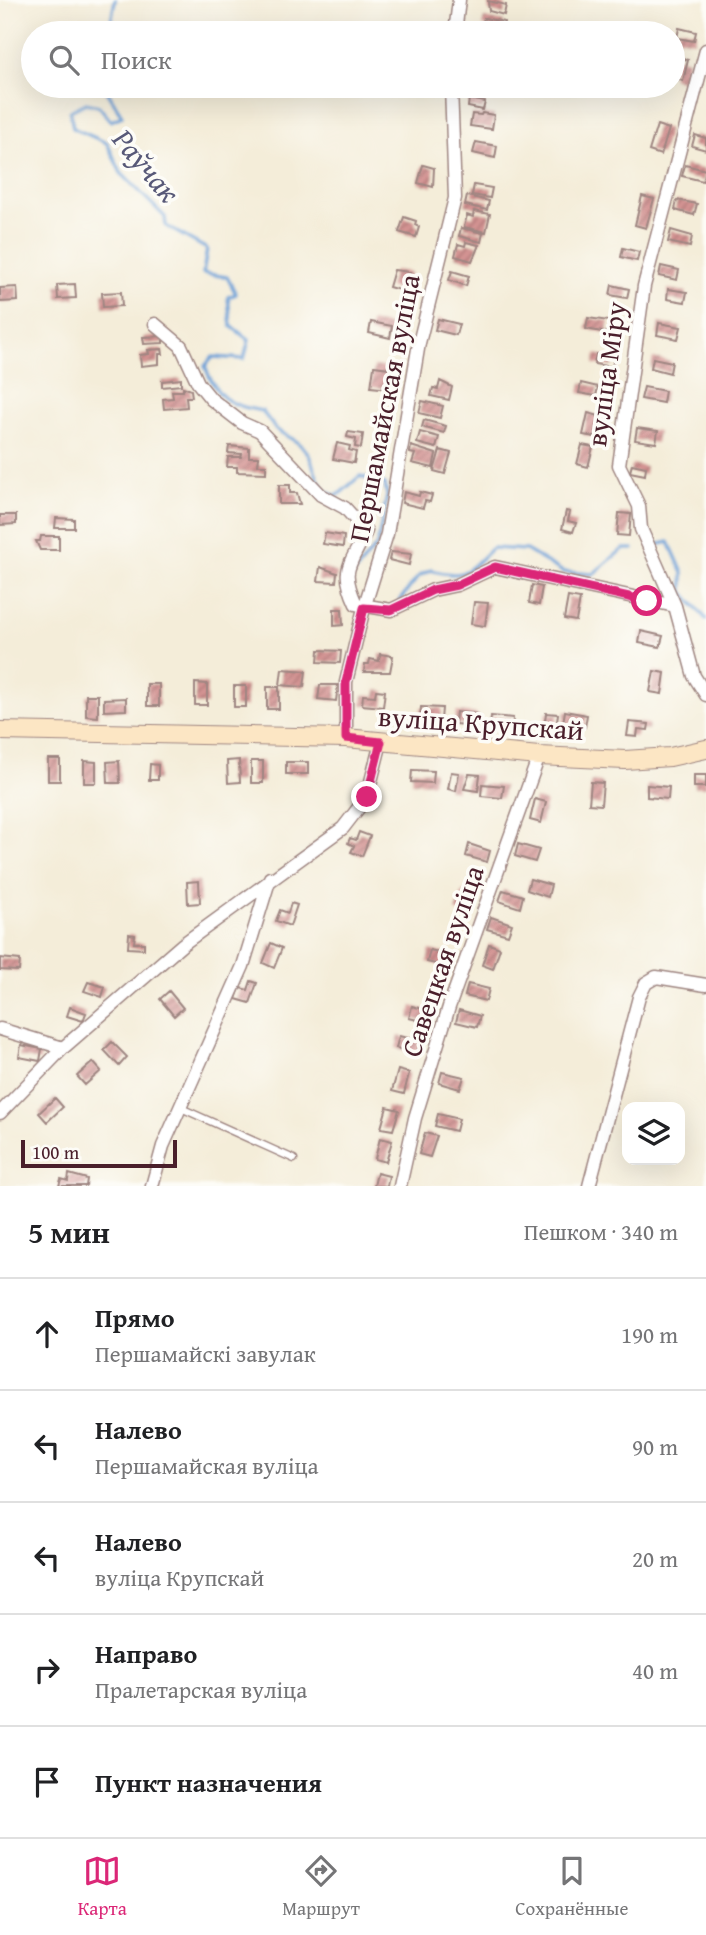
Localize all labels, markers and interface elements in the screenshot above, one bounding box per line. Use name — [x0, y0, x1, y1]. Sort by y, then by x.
search box — [21, 21, 685, 98]
text: Поиск — [101, 40, 172, 79]
icon: search — [45, 41, 83, 79]
water label: Раўчак — [102, 118, 191, 212]
street label: Першамайская вуліца — [337, 270, 430, 545]
street label: вуліца Міру — [575, 299, 636, 449]
route start — [631, 585, 662, 616]
street label: вуліца Крупскай — [377, 695, 585, 750]
route end — [351, 781, 382, 812]
street label: Савецкая вуліца — [390, 859, 494, 1062]
map controls — [622, 1102, 685, 1165]
button: layers — [622, 1102, 685, 1165]
scale bar — [21, 1137, 177, 1169]
text: 100 m — [32, 1138, 79, 1166]
text: 5 мин — [28, 1210, 110, 1254]
text: Пешком · 340 m — [524, 1215, 678, 1248]
text: Прямо — [95, 1298, 175, 1337]
icon: ahead — [28, 1315, 66, 1353]
text: 190 m — [621, 1318, 678, 1351]
text: Першамайскі завулак — [95, 1337, 316, 1370]
text: Налево — [95, 1410, 182, 1449]
icon: left — [28, 1427, 66, 1465]
text: 90 m — [632, 1430, 678, 1463]
text: Першамайская вуліца — [95, 1449, 318, 1482]
text: Налево — [95, 1522, 182, 1561]
icon: left — [28, 1539, 66, 1577]
text: 20 m — [632, 1542, 678, 1575]
text: вуліца Крупскай — [95, 1561, 264, 1594]
text: Направо — [95, 1634, 197, 1673]
icon: right — [28, 1651, 66, 1689]
text: 40 m — [632, 1654, 678, 1687]
text: Пралетарская вуліца — [95, 1673, 307, 1706]
icon: arrive — [28, 1763, 66, 1801]
text: Пункт назначения — [95, 1763, 322, 1802]
tab: Карта — [78, 1852, 127, 1922]
tab: Маршрут — [282, 1852, 360, 1922]
tab: Сохранённые — [515, 1852, 628, 1922]

